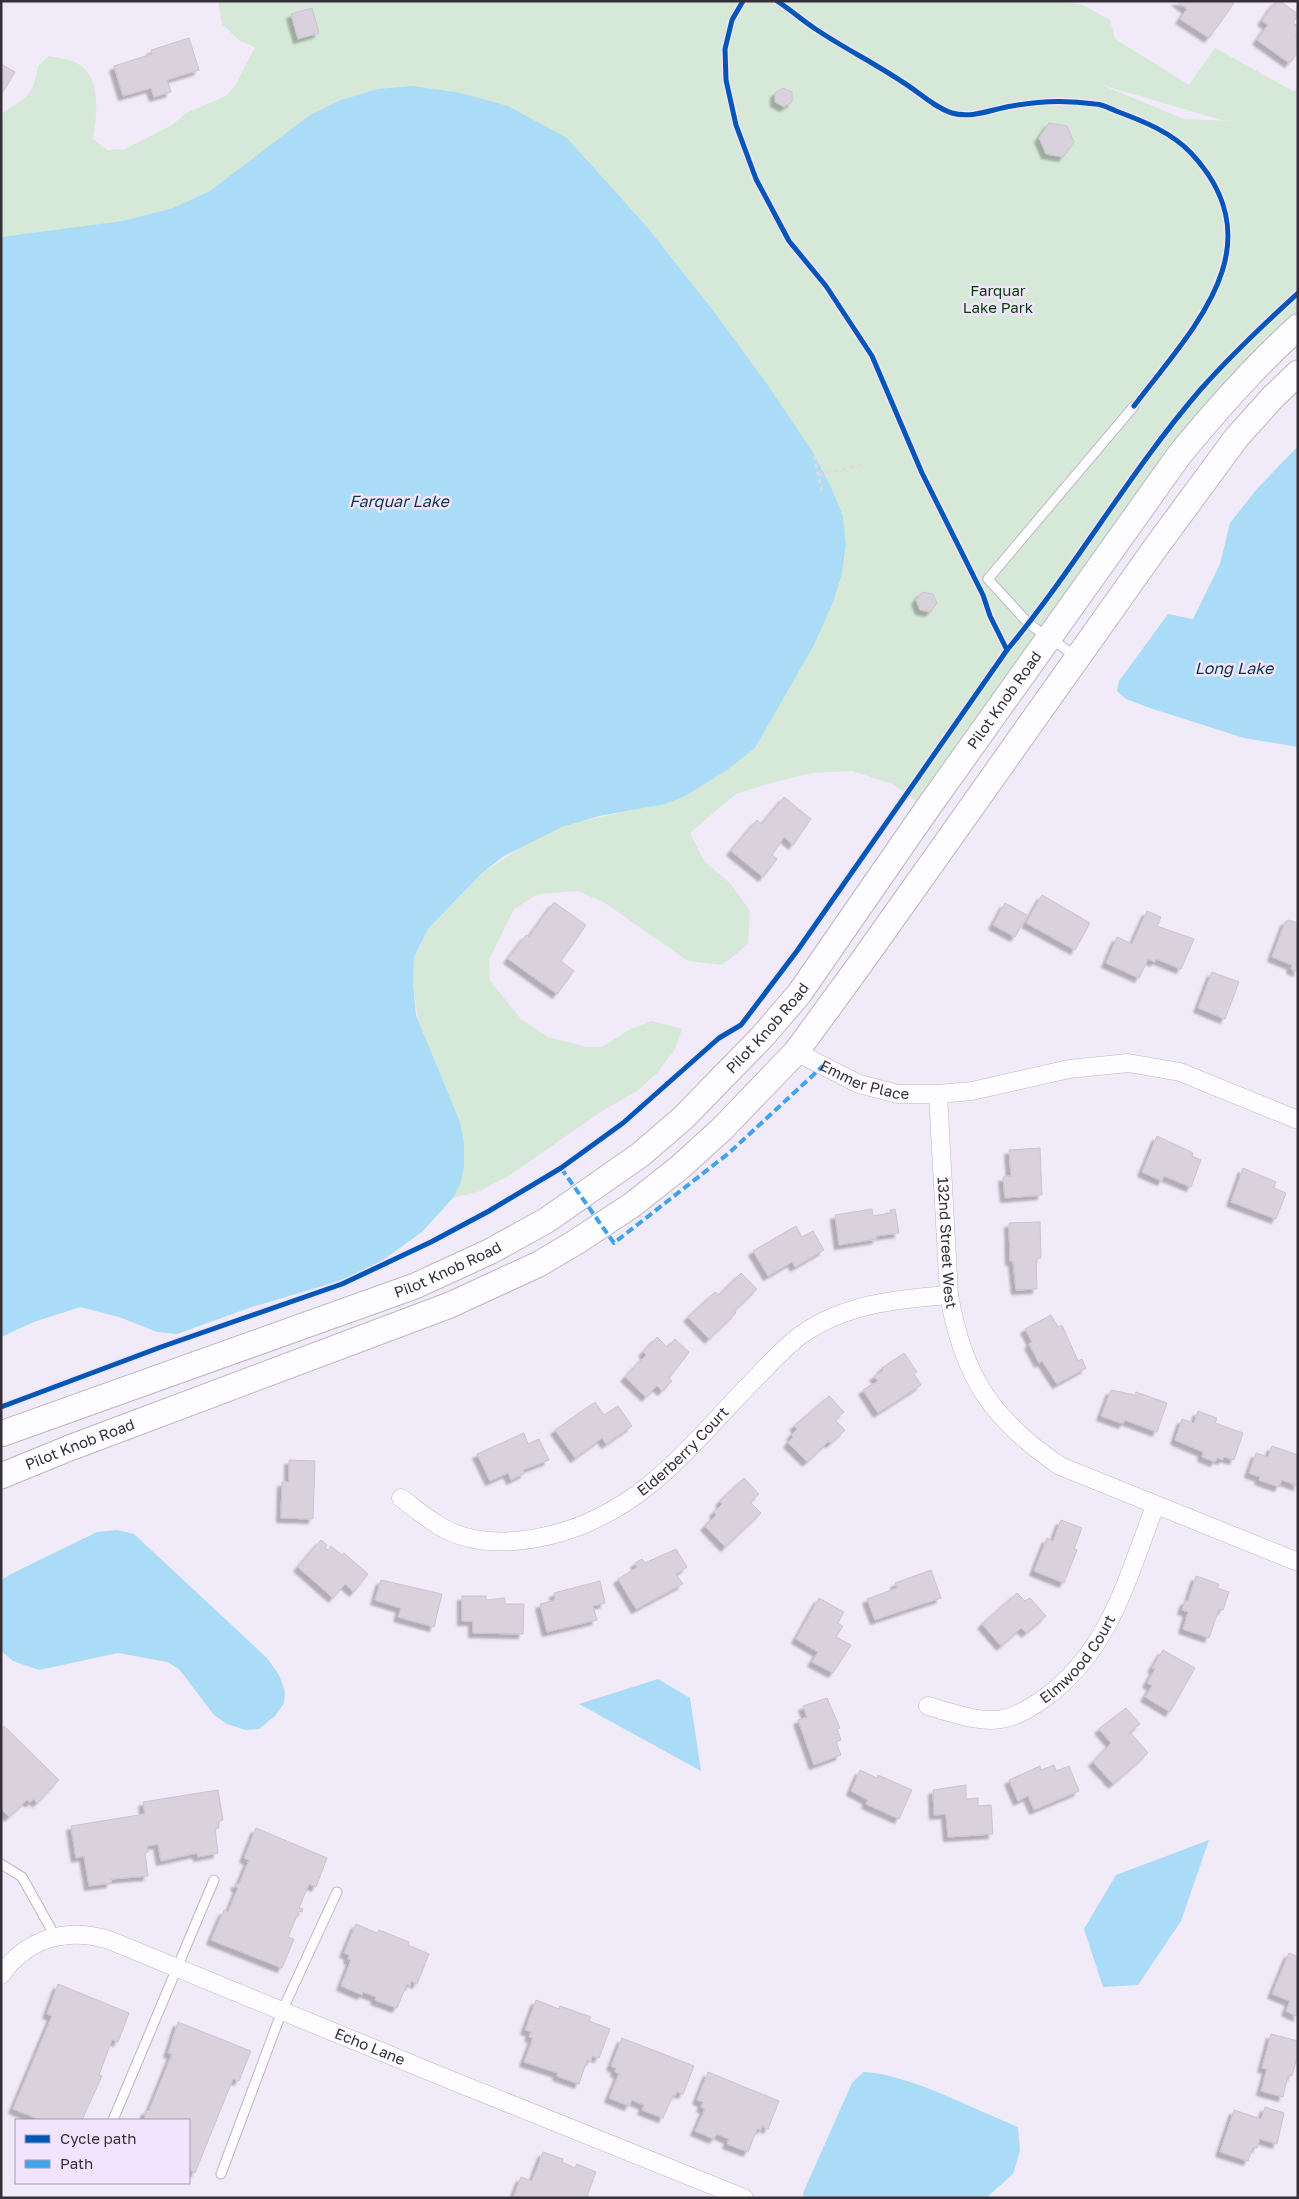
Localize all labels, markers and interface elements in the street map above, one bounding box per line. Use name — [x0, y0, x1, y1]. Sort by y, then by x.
park label: Farquar Lake Park — [963, 281, 1034, 316]
water label: Farquar Lake — [349, 491, 450, 511]
street label: Pilot Knob Road — [963, 647, 1045, 752]
water label: Long Lake — [1195, 658, 1275, 678]
street label: Pilot Knob Road — [722, 979, 812, 1077]
street label: Emmer Place — [817, 1056, 909, 1102]
street label: 132nd Street West — [935, 1176, 961, 1310]
street label: Pilot Knob Road — [391, 1237, 504, 1301]
street label: Elderberry Court — [633, 1403, 732, 1499]
street label: Pilot Knob Road — [22, 1414, 137, 1473]
street label: Elmwood Court — [1036, 1612, 1119, 1707]
street label: Echo Lane — [332, 2024, 408, 2069]
legend — [15, 2119, 190, 2184]
text: Cycle path — [60, 2129, 136, 2147]
text: Path — [60, 2154, 93, 2172]

